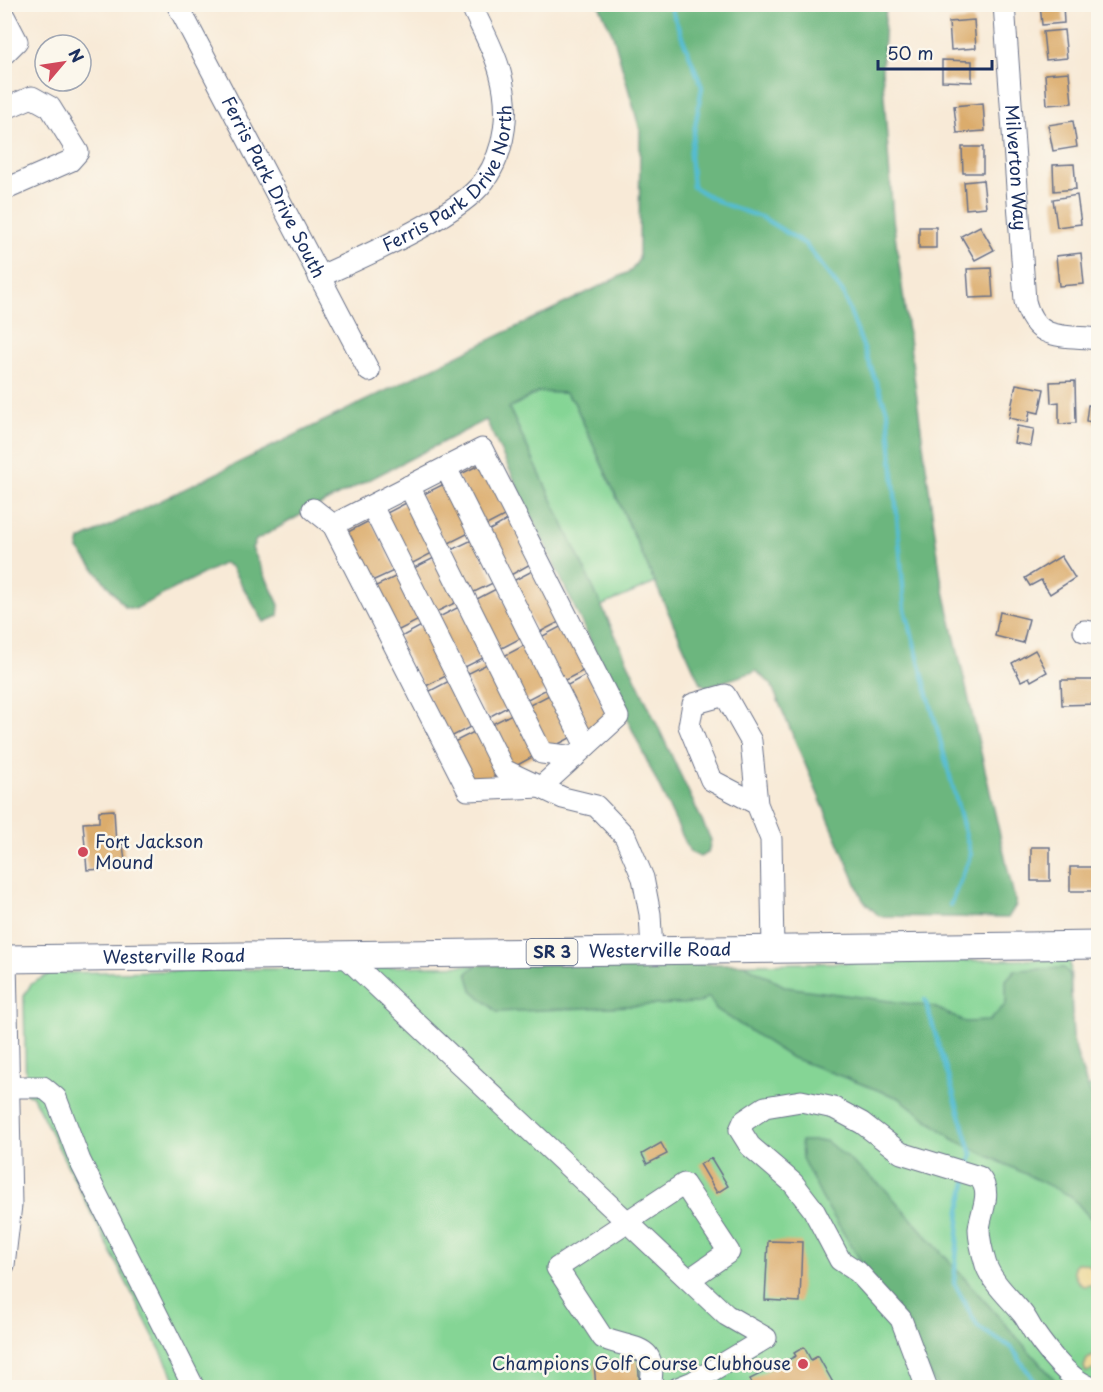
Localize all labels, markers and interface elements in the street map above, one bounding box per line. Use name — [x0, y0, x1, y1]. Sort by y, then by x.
north arrow — [33, 33, 93, 93]
scale bar — [878, 33, 992, 71]
text: 50 m — [887, 39, 934, 66]
text: N — [63, 44, 91, 67]
street label: Ferris Park Drive South — [216, 91, 333, 282]
street label: Milverton Way — [999, 104, 1035, 231]
street label: Ferris Park Drive North — [377, 105, 517, 258]
place label: Fort Jackson Mound — [95, 827, 204, 875]
marker: Fort Jackson Mound — [76, 845, 90, 859]
street label: Westerville Road — [588, 935, 731, 964]
road number: SR 3 — [526, 939, 578, 965]
street label: Westerville Road — [102, 941, 245, 970]
place label: Champions Golf Course Clubhouse — [492, 1349, 791, 1376]
marker: Champions Golf Course Clubhouse — [796, 1357, 810, 1371]

